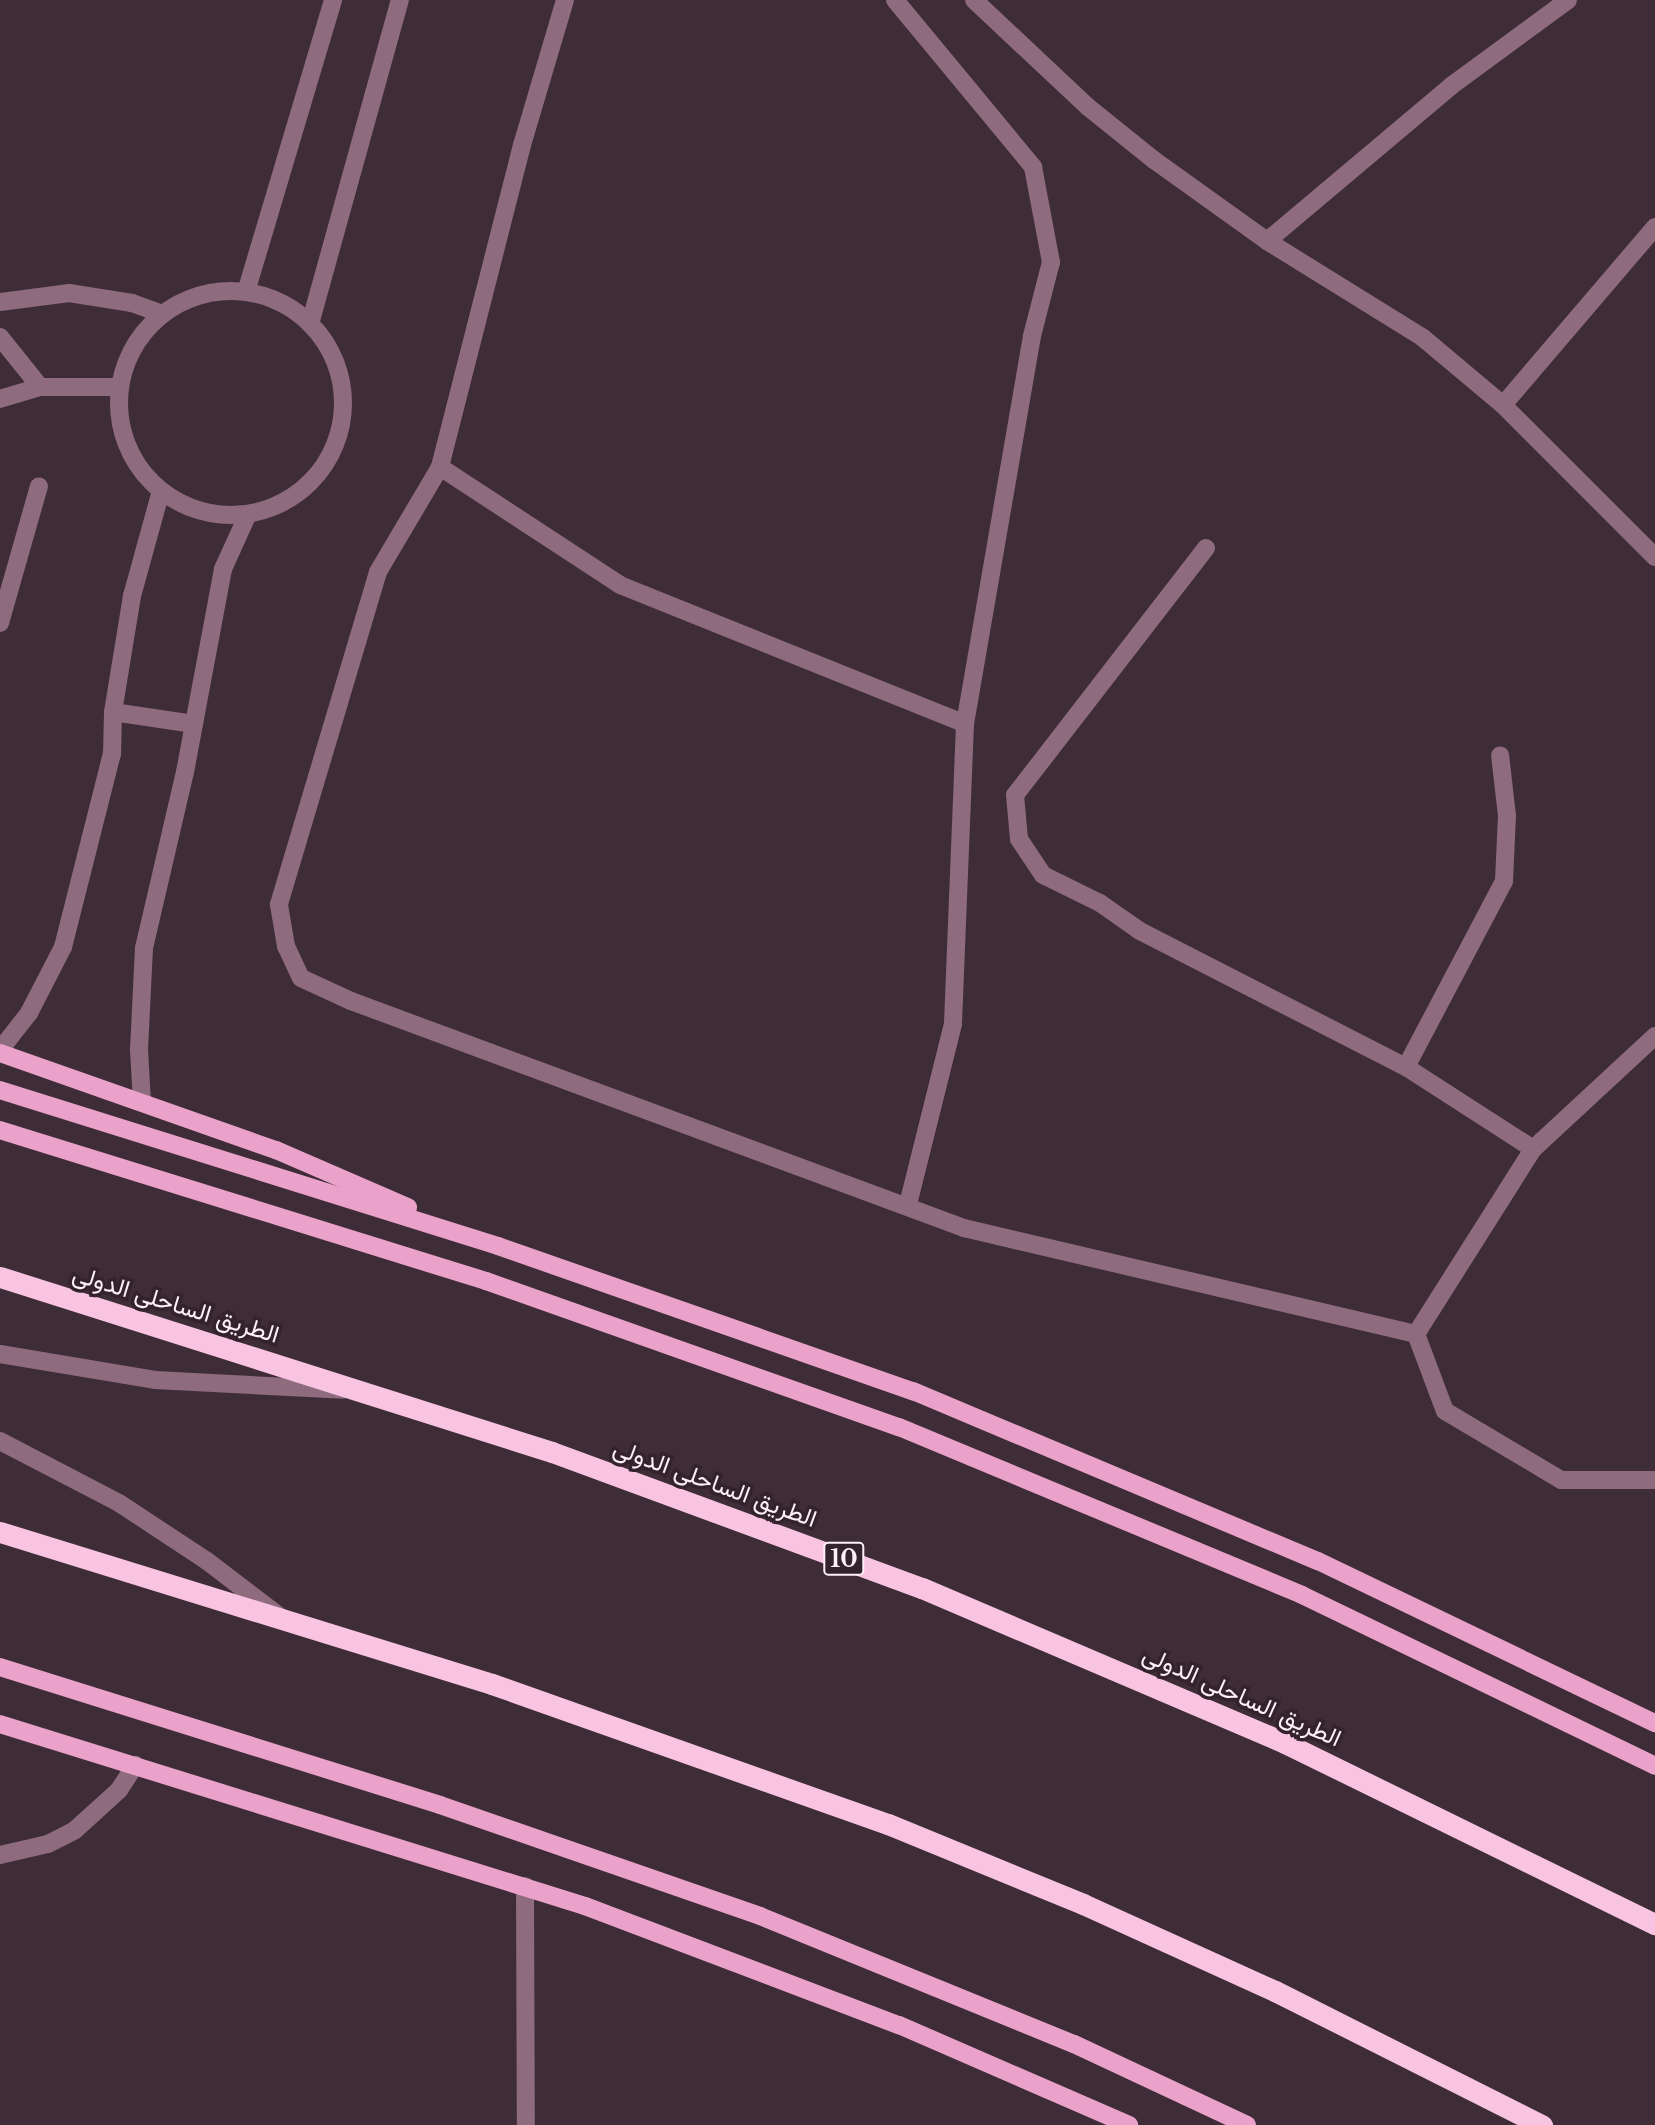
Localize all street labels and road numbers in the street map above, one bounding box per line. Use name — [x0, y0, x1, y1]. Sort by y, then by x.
street label: الطريق الساحلى الدولى — [69, 1259, 283, 1349]
street label: الطريق الساحلى الدولى — [609, 1433, 821, 1533]
road number: 10 — [823, 1540, 865, 1578]
street label: الطريق الساحلى الدولى — [1138, 1639, 1346, 1753]

